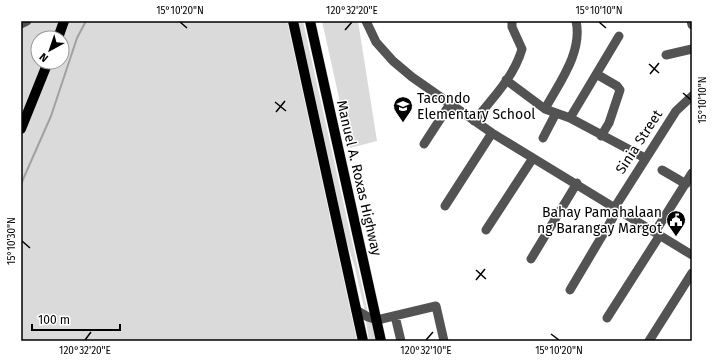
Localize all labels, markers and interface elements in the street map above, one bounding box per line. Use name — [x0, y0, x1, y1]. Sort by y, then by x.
text: 15°10'20"N — [156, 5, 204, 17]
text: 120°32'20"E — [326, 5, 378, 17]
text: 15°10'10"N — [575, 5, 623, 17]
north arrow — [30, 30, 70, 70]
text: N — [37, 50, 51, 65]
text: 15°10'10"N — [697, 76, 709, 124]
place label: Tacondo Elementary School — [417, 90, 535, 123]
school or university icon: Tacondo Elementary School — [392, 95, 414, 123]
street label: Manuel A. Roxas Highway — [333, 99, 385, 258]
street label: Sinia Street — [612, 106, 667, 177]
place label: Bahay Pamahalaan ng Barangay Margot — [537, 204, 663, 237]
public building icon: Bahay Pamahalaan ng Barangay Margot — [665, 209, 687, 237]
text: 15°10'30"N — [6, 217, 18, 265]
scale bar — [32, 306, 120, 332]
text: 100 m — [38, 313, 70, 327]
text: 120°32'20"E — [59, 345, 111, 357]
text: 120°32'10"E — [400, 345, 452, 357]
text: 15°10'20"N — [535, 345, 583, 357]

